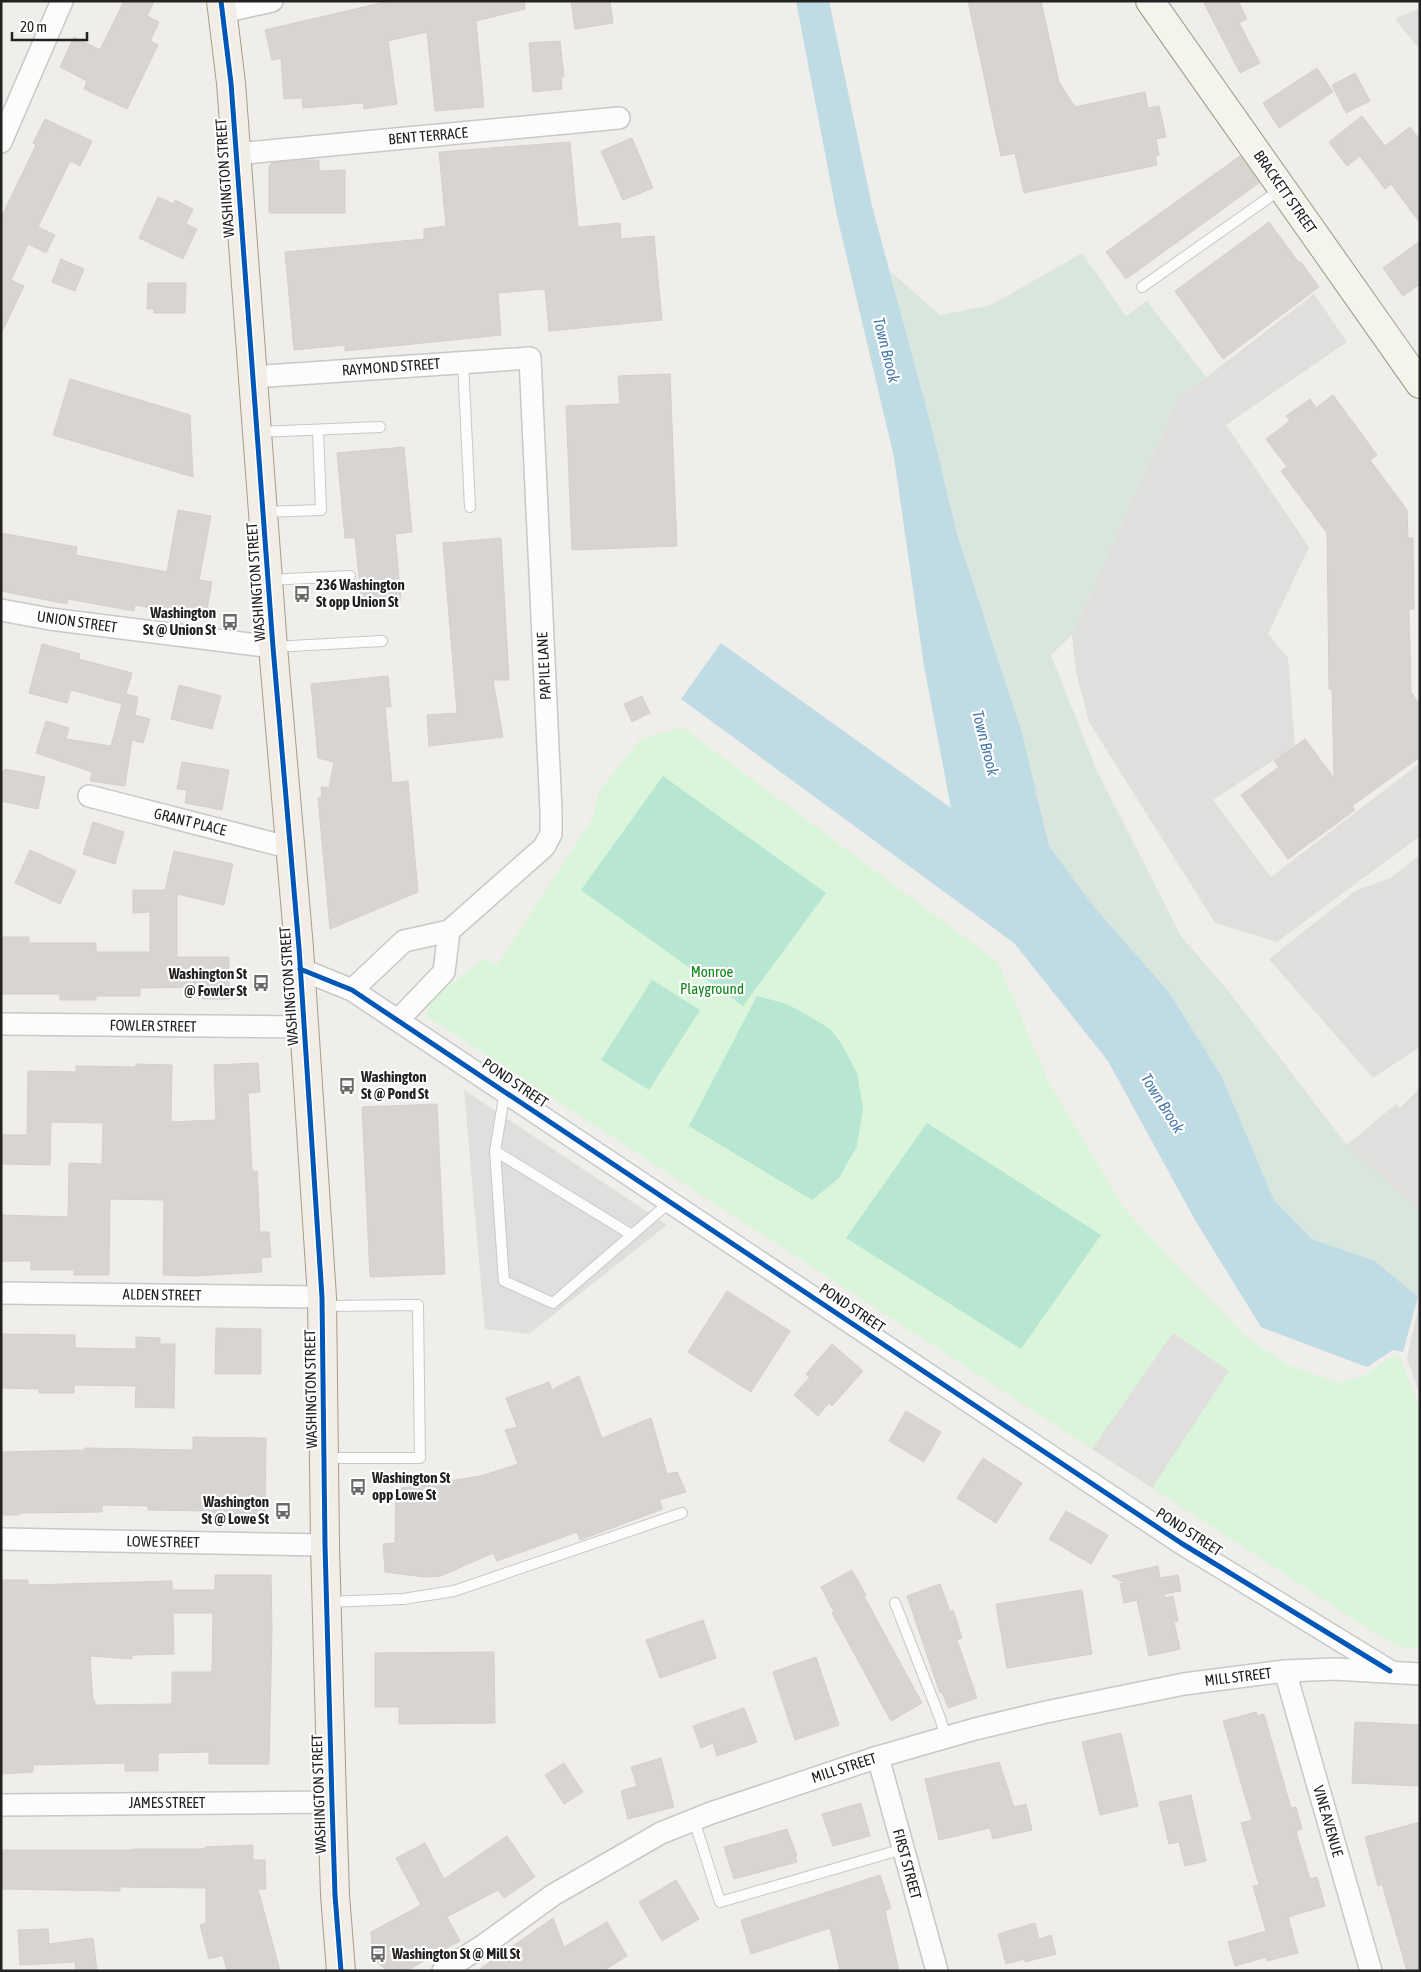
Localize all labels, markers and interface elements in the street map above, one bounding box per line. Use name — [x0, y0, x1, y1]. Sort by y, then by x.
scale bar — [12, 10, 88, 42]
text: 20 m — [20, 18, 47, 35]
street label: WASHINGTON STREET — [212, 118, 237, 238]
street label: BENT TERRACE — [388, 124, 469, 147]
street label: BRACKETT STREET — [1251, 147, 1321, 237]
water label: Town Brook — [870, 315, 904, 386]
street label: RAYMOND STREET — [341, 355, 441, 378]
street label: WASHINGTON STREET — [243, 522, 268, 642]
place label: 236 Washington St opp Union St — [316, 576, 405, 610]
bus stop icon: 236 Washington St opp Union St — [292, 584, 312, 604]
place label: Washington St @ Union St — [143, 604, 217, 638]
street label: UNION STREET — [36, 607, 119, 636]
bus stop icon: Washington St @ Union St — [220, 612, 240, 632]
street label: PAPILE LANE — [533, 631, 554, 700]
water label: Town Brook — [969, 708, 1003, 779]
street label: GRANT PLACE — [152, 804, 229, 839]
street label: WASHINGTON STREET — [276, 926, 301, 1046]
park label: Monroe Playground — [680, 963, 744, 997]
place label: Washington St @ Fowler St — [168, 965, 248, 999]
bus stop icon: Washington St @ Fowler St — [251, 973, 271, 993]
street label: FOWLER STREET — [109, 1016, 197, 1035]
street label: POND STREET — [479, 1055, 552, 1111]
place label: Washington St @ Pond St — [360, 1068, 429, 1102]
water label: Town Brook — [1138, 1070, 1189, 1137]
bus stop icon: Washington St @ Pond St — [337, 1076, 357, 1096]
street label: POND STREET — [816, 1280, 889, 1336]
street label: ALDEN STREET — [123, 1285, 202, 1304]
street label: WASHINGTON STREET — [301, 1329, 320, 1449]
place label: Washington St opp Lowe St — [371, 1469, 451, 1503]
bus stop icon: Washington St opp Lowe St — [348, 1477, 368, 1497]
place label: Washington St @ Lowe St — [202, 1493, 270, 1527]
bus stop icon: Washington St @ Lowe St — [273, 1501, 293, 1521]
street label: POND STREET — [1153, 1504, 1226, 1559]
street label: LOWE STREET — [126, 1532, 200, 1551]
street label: MILL STREET — [1204, 1664, 1273, 1689]
street label: WASHINGTON STREET — [308, 1734, 329, 1854]
street label: MILL STREET — [809, 1749, 879, 1786]
street label: VINE AVENUE — [1310, 1783, 1347, 1859]
street label: JAMES STREET — [129, 1794, 206, 1811]
street label: FIRST STREET — [890, 1827, 925, 1901]
bus stop icon: Washington St @ Mill St — [368, 1944, 388, 1964]
place label: Washington St @ Mill St — [391, 1945, 521, 1962]

